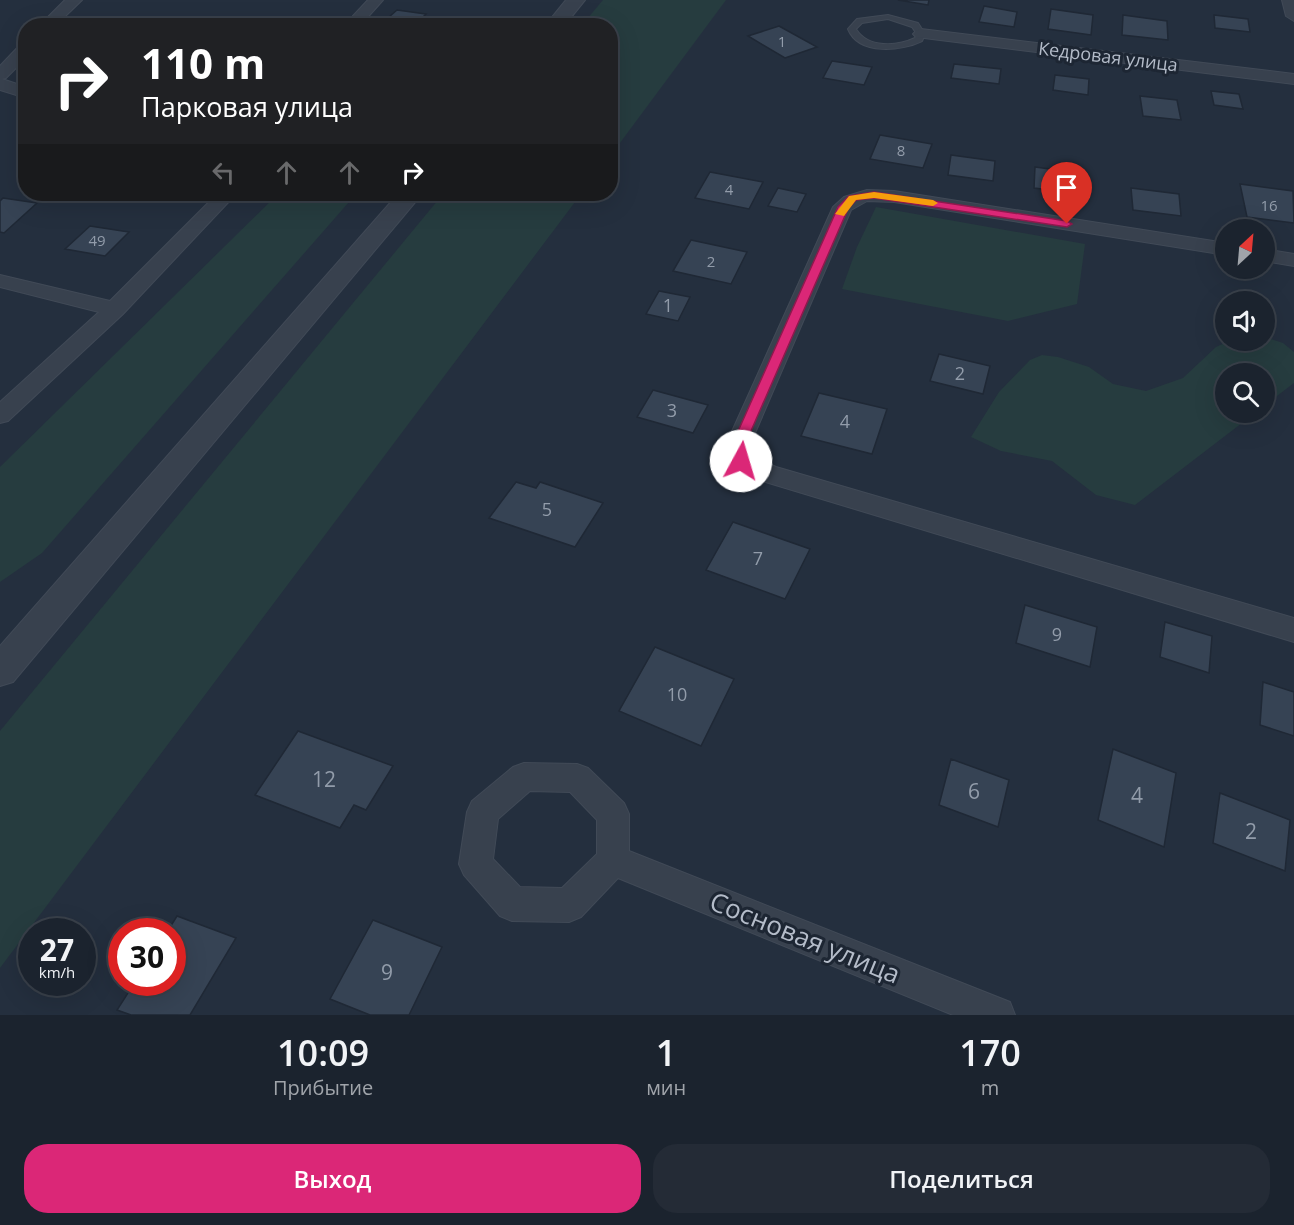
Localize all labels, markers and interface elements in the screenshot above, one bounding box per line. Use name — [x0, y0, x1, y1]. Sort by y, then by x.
house number: 1 — [778, 31, 786, 51]
text: 110 m — [141, 34, 265, 91]
street label: Кедровая улица — [1037, 36, 1179, 76]
icon: right — [42, 42, 120, 120]
text: Парковая улица — [141, 88, 353, 125]
house number: 8 — [897, 140, 905, 160]
icon: left — [207, 156, 240, 189]
icon: ahead — [270, 156, 303, 189]
icon: ahead — [333, 156, 366, 189]
icon: right — [396, 156, 429, 189]
pin — [1041, 162, 1092, 224]
icon: arrive — [1050, 171, 1083, 204]
house number: 4 — [725, 179, 734, 199]
house number: 16 — [1260, 195, 1278, 215]
north arrow — [1215, 219, 1275, 279]
map controls — [1215, 219, 1275, 423]
house number: 49 — [88, 230, 106, 250]
house number: 2 — [707, 251, 715, 271]
button: sound — [1215, 291, 1275, 351]
house number: 1 — [663, 293, 673, 317]
house number: 2 — [955, 361, 965, 385]
button: search — [1215, 363, 1275, 423]
house number: 3 — [667, 398, 677, 422]
house number: 4 — [840, 409, 850, 433]
position arrow — [709, 429, 773, 493]
house number: 5 — [542, 497, 552, 521]
house number: 7 — [753, 546, 763, 570]
house number: 9 — [1052, 622, 1062, 646]
house number: 10 — [667, 682, 687, 706]
house number: 12 — [312, 765, 336, 793]
house number: 6 — [968, 777, 980, 805]
house number: 4 — [1131, 781, 1143, 809]
house number: 2 — [1245, 817, 1257, 845]
street label: Сосновая улица — [705, 883, 906, 992]
speed limit sign: 30 — [108, 918, 186, 996]
text: 27 — [40, 929, 74, 970]
house number: 9 — [381, 958, 393, 986]
text: km/h — [39, 962, 75, 982]
text: 10:09 — [277, 1028, 369, 1077]
text: 1 — [656, 1028, 676, 1077]
text: 170 — [959, 1028, 1021, 1077]
text: Прибытие — [273, 1074, 373, 1101]
text: мин — [646, 1074, 686, 1101]
text: m — [981, 1074, 999, 1101]
button: Выход — [24, 1144, 641, 1213]
button: Поделиться — [653, 1144, 1270, 1213]

